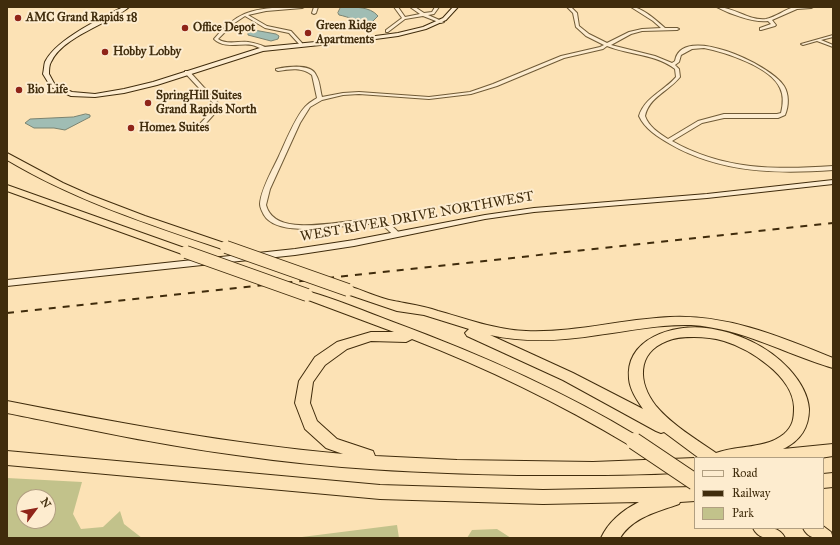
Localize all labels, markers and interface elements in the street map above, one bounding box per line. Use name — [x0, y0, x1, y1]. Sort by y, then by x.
place label: AMC Grand Rapids 18 — [26, 11, 137, 25]
marker: AMC Grand Rapids 18 — [13, 13, 23, 23]
place label: Green Ridge Apartments — [316, 19, 377, 47]
place label: Office Depot — [193, 21, 255, 35]
marker: Office Depot — [180, 23, 190, 33]
marker: Green Ridge Apartments — [303, 28, 313, 38]
place label: Hobby Lobby — [113, 45, 181, 59]
marker: Hobby Lobby — [100, 47, 110, 57]
place label: Bio Life — [27, 83, 68, 97]
marker: Bio Life — [14, 85, 24, 95]
place label: SpringHill Suites Grand Rapids North — [156, 89, 257, 117]
marker: SpringHill Suites Grand Rapids North — [143, 98, 153, 108]
place label: Home2 Suites — [139, 121, 209, 135]
marker: Home2 Suites — [126, 123, 136, 133]
street label: WEST RIVER DRIVE NORTHWEST — [299, 188, 535, 246]
legend — [694, 457, 824, 529]
text: Road — [732, 466, 758, 480]
text: Railway — [732, 486, 770, 500]
north arrow — [16, 489, 56, 529]
text: N — [38, 495, 54, 510]
text: Park — [732, 506, 754, 520]

